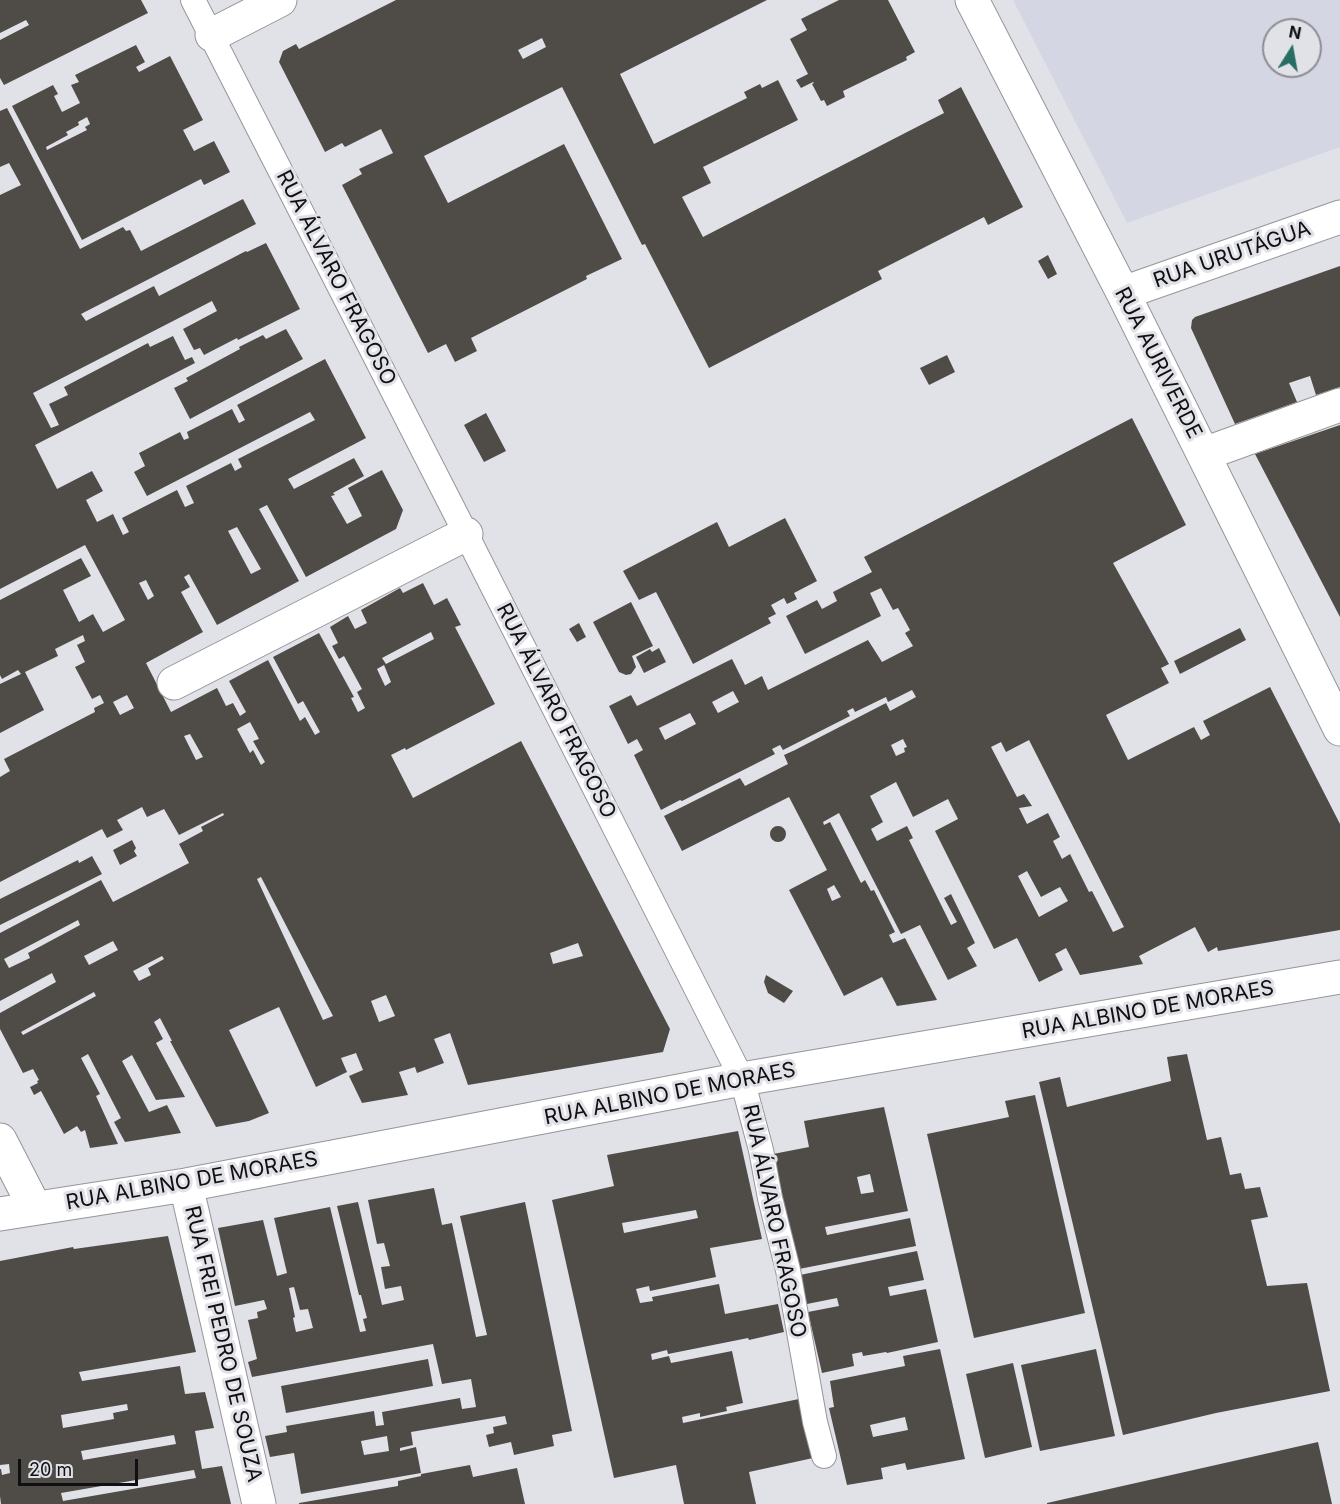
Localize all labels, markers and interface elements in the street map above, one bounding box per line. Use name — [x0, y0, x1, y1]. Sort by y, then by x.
north arrow — [1262, 18, 1322, 78]
text: N — [1287, 21, 1303, 43]
street label: RUA ÁLVARO FRAGOSO — [271, 166, 401, 390]
street label: RUA URUTÁGUA — [1150, 216, 1314, 294]
street label: RUA AURIVERDE — [1109, 283, 1207, 443]
street label: RUA ÁLVARO FRAGOSO — [491, 599, 621, 823]
street label: RUA ALBINO DE MORAES — [1020, 975, 1276, 1045]
street label: RUA ALBINO DE MORAES — [542, 1057, 798, 1131]
street label: RUA ÁLVARO FRAGOSO — [737, 1102, 811, 1340]
street label: RUA ALBINO DE MORAES — [64, 1146, 320, 1216]
street label: RUA FREI PEDRO DE SOUZA — [179, 1204, 267, 1484]
scale bar — [21, 1447, 141, 1485]
text: 20 m — [29, 1459, 72, 1480]

